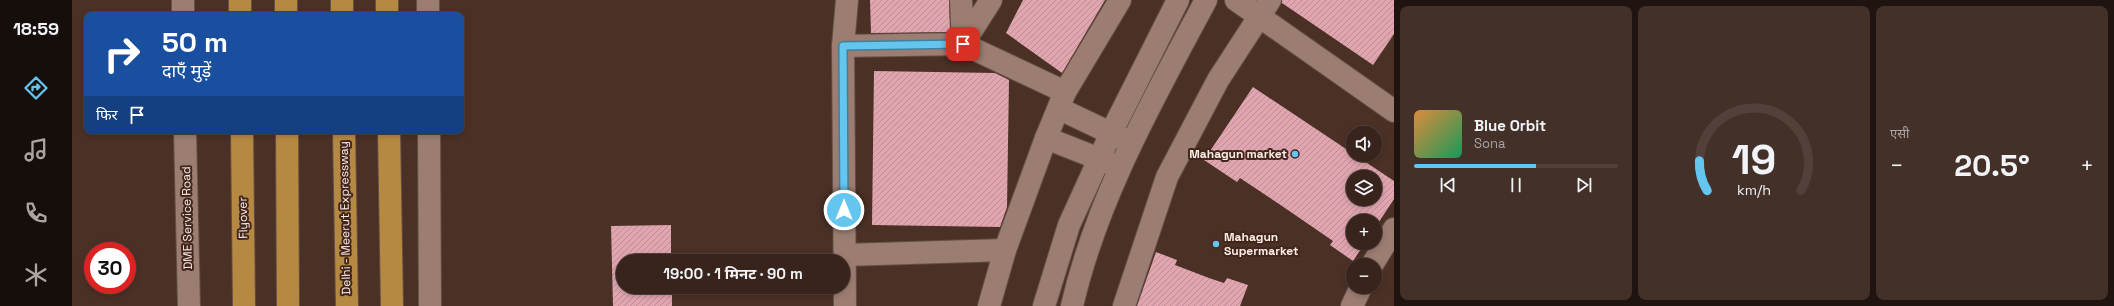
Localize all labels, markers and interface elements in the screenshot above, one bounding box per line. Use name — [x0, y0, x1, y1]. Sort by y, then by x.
text: 18:59 — [13, 17, 59, 40]
text: 50 m — [162, 24, 228, 60]
pin — [946, 27, 980, 61]
icon: right — [96, 28, 148, 80]
icon: arrive — [952, 33, 974, 55]
text: दाएँ मुड़ें — [162, 59, 211, 82]
icon: directions — [22, 74, 50, 102]
icon: arrive — [126, 104, 148, 126]
text: फिर — [96, 105, 118, 124]
text: Blue Orbit — [1474, 116, 1546, 135]
text: एसी — [1890, 125, 1909, 142]
map controls — [1346, 126, 1382, 294]
button: sound — [1346, 126, 1382, 162]
text: 19 — [1732, 133, 1776, 186]
text: Sona — [1474, 135, 1505, 152]
icon: music — [22, 136, 50, 164]
street label: Delhi - Meerut Expressway — [336, 141, 354, 295]
place label: Mahagun market — [1189, 146, 1287, 162]
text: 20.5° — [1954, 146, 2030, 185]
marker: Mahagun market — [1290, 149, 1300, 159]
text: − — [1890, 151, 1904, 179]
text: + — [2080, 151, 2094, 179]
street label: DME Service Road — [178, 166, 196, 270]
button: layers — [1346, 170, 1382, 206]
icon: previous — [1437, 174, 1459, 196]
icon: pause — [1505, 174, 1527, 196]
icon: next — [1573, 174, 1595, 196]
text: km/h — [1737, 181, 1771, 199]
position arrow — [823, 189, 865, 231]
street label: Flyover — [235, 196, 251, 239]
icon: phone — [22, 199, 50, 227]
button: + — [1346, 214, 1382, 250]
place label: Mahagun Supermarket — [1224, 229, 1299, 259]
marker: Mahagun Supermarket — [1211, 239, 1221, 249]
speed limit sign: 30 — [84, 242, 136, 294]
button: − — [1346, 258, 1382, 294]
icon: climate — [22, 261, 50, 289]
text: 19:00 · 1 मिनट · 90 m — [663, 264, 803, 283]

